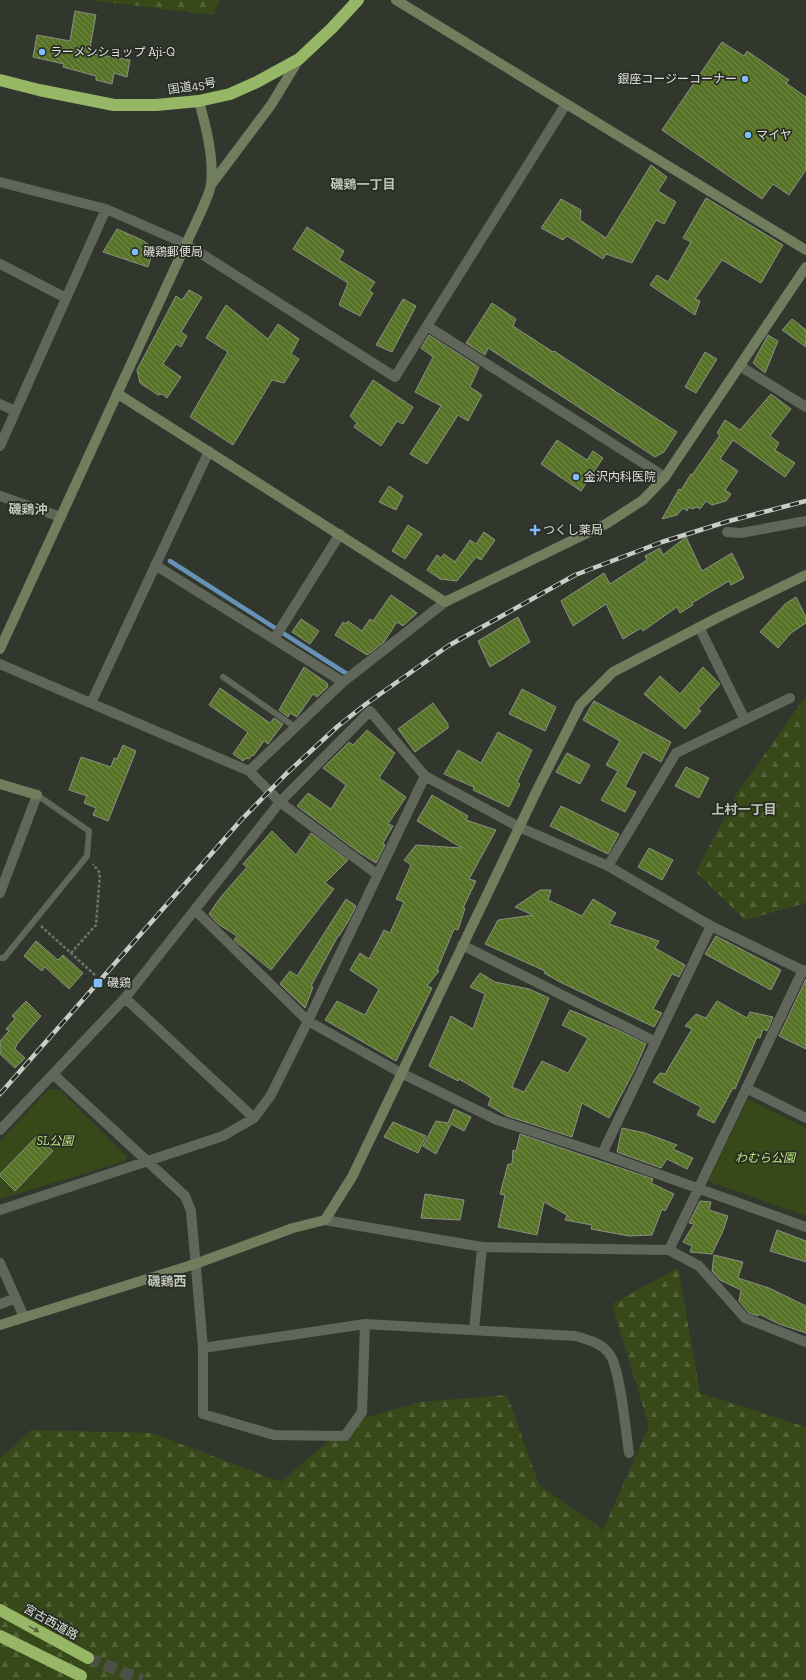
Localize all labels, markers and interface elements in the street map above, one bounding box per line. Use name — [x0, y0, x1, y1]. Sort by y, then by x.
place label: ラーメンショップ Aji-Q — [50, 45, 175, 60]
marker: ラーメンショップ Aji-Q — [37, 47, 47, 57]
place label: 銀座コージーコーナー — [617, 72, 737, 86]
marker: 銀座コージーコーナー — [740, 74, 750, 84]
street label: 国道45号 — [167, 75, 217, 97]
place label: マイヤ — [756, 128, 792, 142]
marker: マイヤ — [743, 130, 753, 140]
district label: 磯鶏一丁目 — [330, 177, 396, 192]
place label: 磯鶏郵便局 — [143, 245, 203, 259]
marker: 磯鶏郵便局 — [130, 247, 140, 257]
place label: 金沢内科医院 — [584, 470, 656, 484]
marker: 金沢内科医院 — [571, 472, 581, 482]
district label: 磯鶏沖 — [8, 502, 48, 517]
place label: つくし薬局 — [543, 523, 603, 537]
marker: つくし薬局 — [530, 525, 540, 535]
district label: 上村一丁目 — [711, 802, 777, 817]
place label: 磯鶏 — [107, 976, 131, 990]
marker: 磯鶏 — [92, 977, 104, 989]
park label: SL公園 — [37, 1134, 75, 1148]
park label: わむら公園 — [735, 1151, 797, 1165]
district label: 磯鶏西 — [147, 1274, 187, 1289]
street label: 宮古西道路 — [21, 1601, 81, 1643]
one-way arrow — [28, 1626, 40, 1632]

